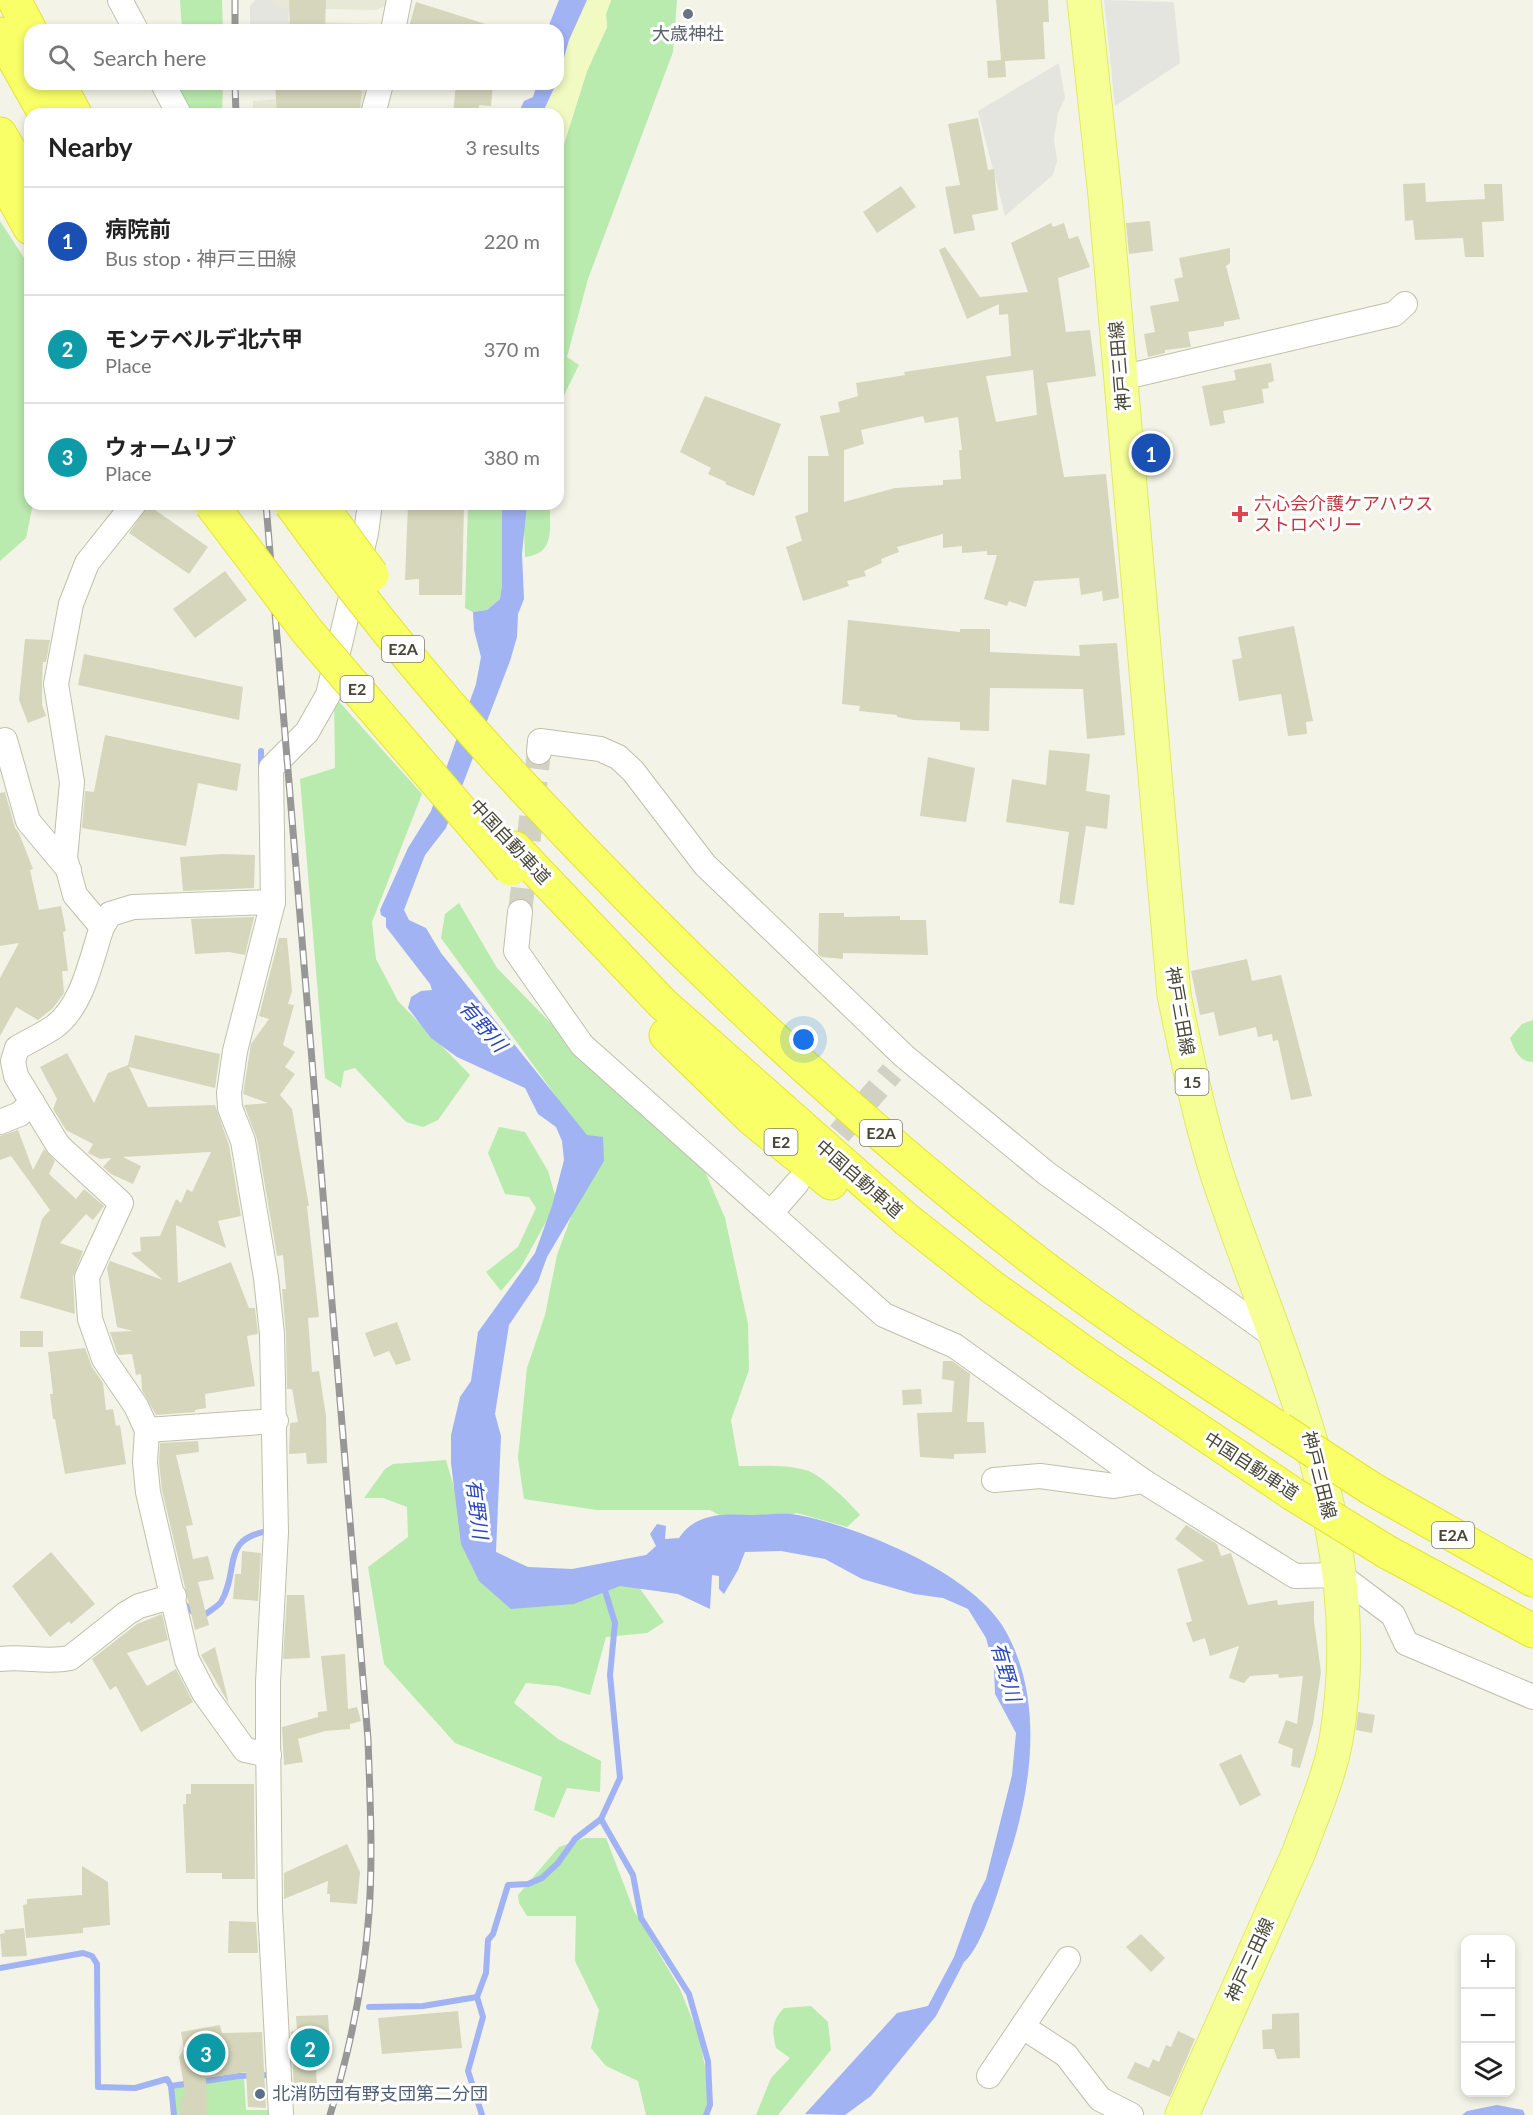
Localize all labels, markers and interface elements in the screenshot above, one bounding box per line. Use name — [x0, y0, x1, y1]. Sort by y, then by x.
marker: 大歳神社 — [681, 7, 695, 21]
place label: 大歳神社 — [652, 22, 724, 44]
search box — [24, 24, 564, 90]
icon: search — [45, 41, 78, 74]
text: Search here — [93, 44, 206, 71]
text: Nearby — [48, 131, 133, 163]
text: 3 results — [465, 135, 540, 159]
text: 病院前 — [105, 215, 171, 242]
text: 1 — [62, 229, 73, 253]
text: 220 m — [484, 229, 540, 253]
text: Bus stop · 神戸三田線 — [105, 246, 296, 270]
street label: 神戸三田線 — [1104, 320, 1134, 412]
text: モンテベルデ北六甲 — [105, 325, 303, 352]
text: 2 — [62, 337, 73, 361]
text: 370 m — [484, 337, 540, 361]
text: Place — [105, 353, 152, 377]
pin: 1 — [1132, 430, 1170, 476]
text: ウォームリブ — [105, 433, 236, 460]
text: 3 — [62, 445, 73, 469]
text: 380 m — [484, 445, 540, 469]
text: Place — [105, 461, 152, 485]
place label: 六心会介護ケアハウス ストロベリー — [1254, 492, 1433, 535]
marker: 六心会介護ケアハウス ストロベリー — [1231, 505, 1249, 523]
road number: E2A — [382, 636, 424, 662]
road number: E2 — [340, 676, 374, 702]
street label: 中国自動車道 — [466, 794, 556, 888]
street label: 神戸三田線 — [1162, 965, 1200, 1057]
water label: 有野川 — [455, 995, 514, 1057]
your location — [789, 1025, 818, 1054]
road number: 15 — [1176, 1069, 1208, 1095]
road number: E2A — [860, 1120, 902, 1146]
road number: E2 — [764, 1129, 798, 1155]
street label: 中国自動車道 — [812, 1135, 908, 1222]
street label: 中国自動車道 — [1200, 1427, 1303, 1504]
street label: 神戸三田線 — [1298, 1428, 1342, 1521]
water label: 有野川 — [462, 1478, 494, 1542]
road number: E2A — [1432, 1522, 1474, 1548]
water label: 有野川 — [987, 1640, 1027, 1706]
street label: 神戸三田線 — [1220, 1914, 1278, 2005]
map controls — [1461, 1935, 1515, 2097]
button: + — [1461, 1935, 1515, 1989]
button: − — [1461, 1989, 1515, 2043]
pin: 2 — [290, 2026, 330, 2070]
pin: 3 — [186, 2030, 226, 2076]
button: layers — [1461, 2043, 1515, 2097]
place label: 北消防団有野支団第二分団 — [272, 2082, 488, 2104]
marker: 北消防団有野支団第二分団 — [253, 2087, 267, 2101]

